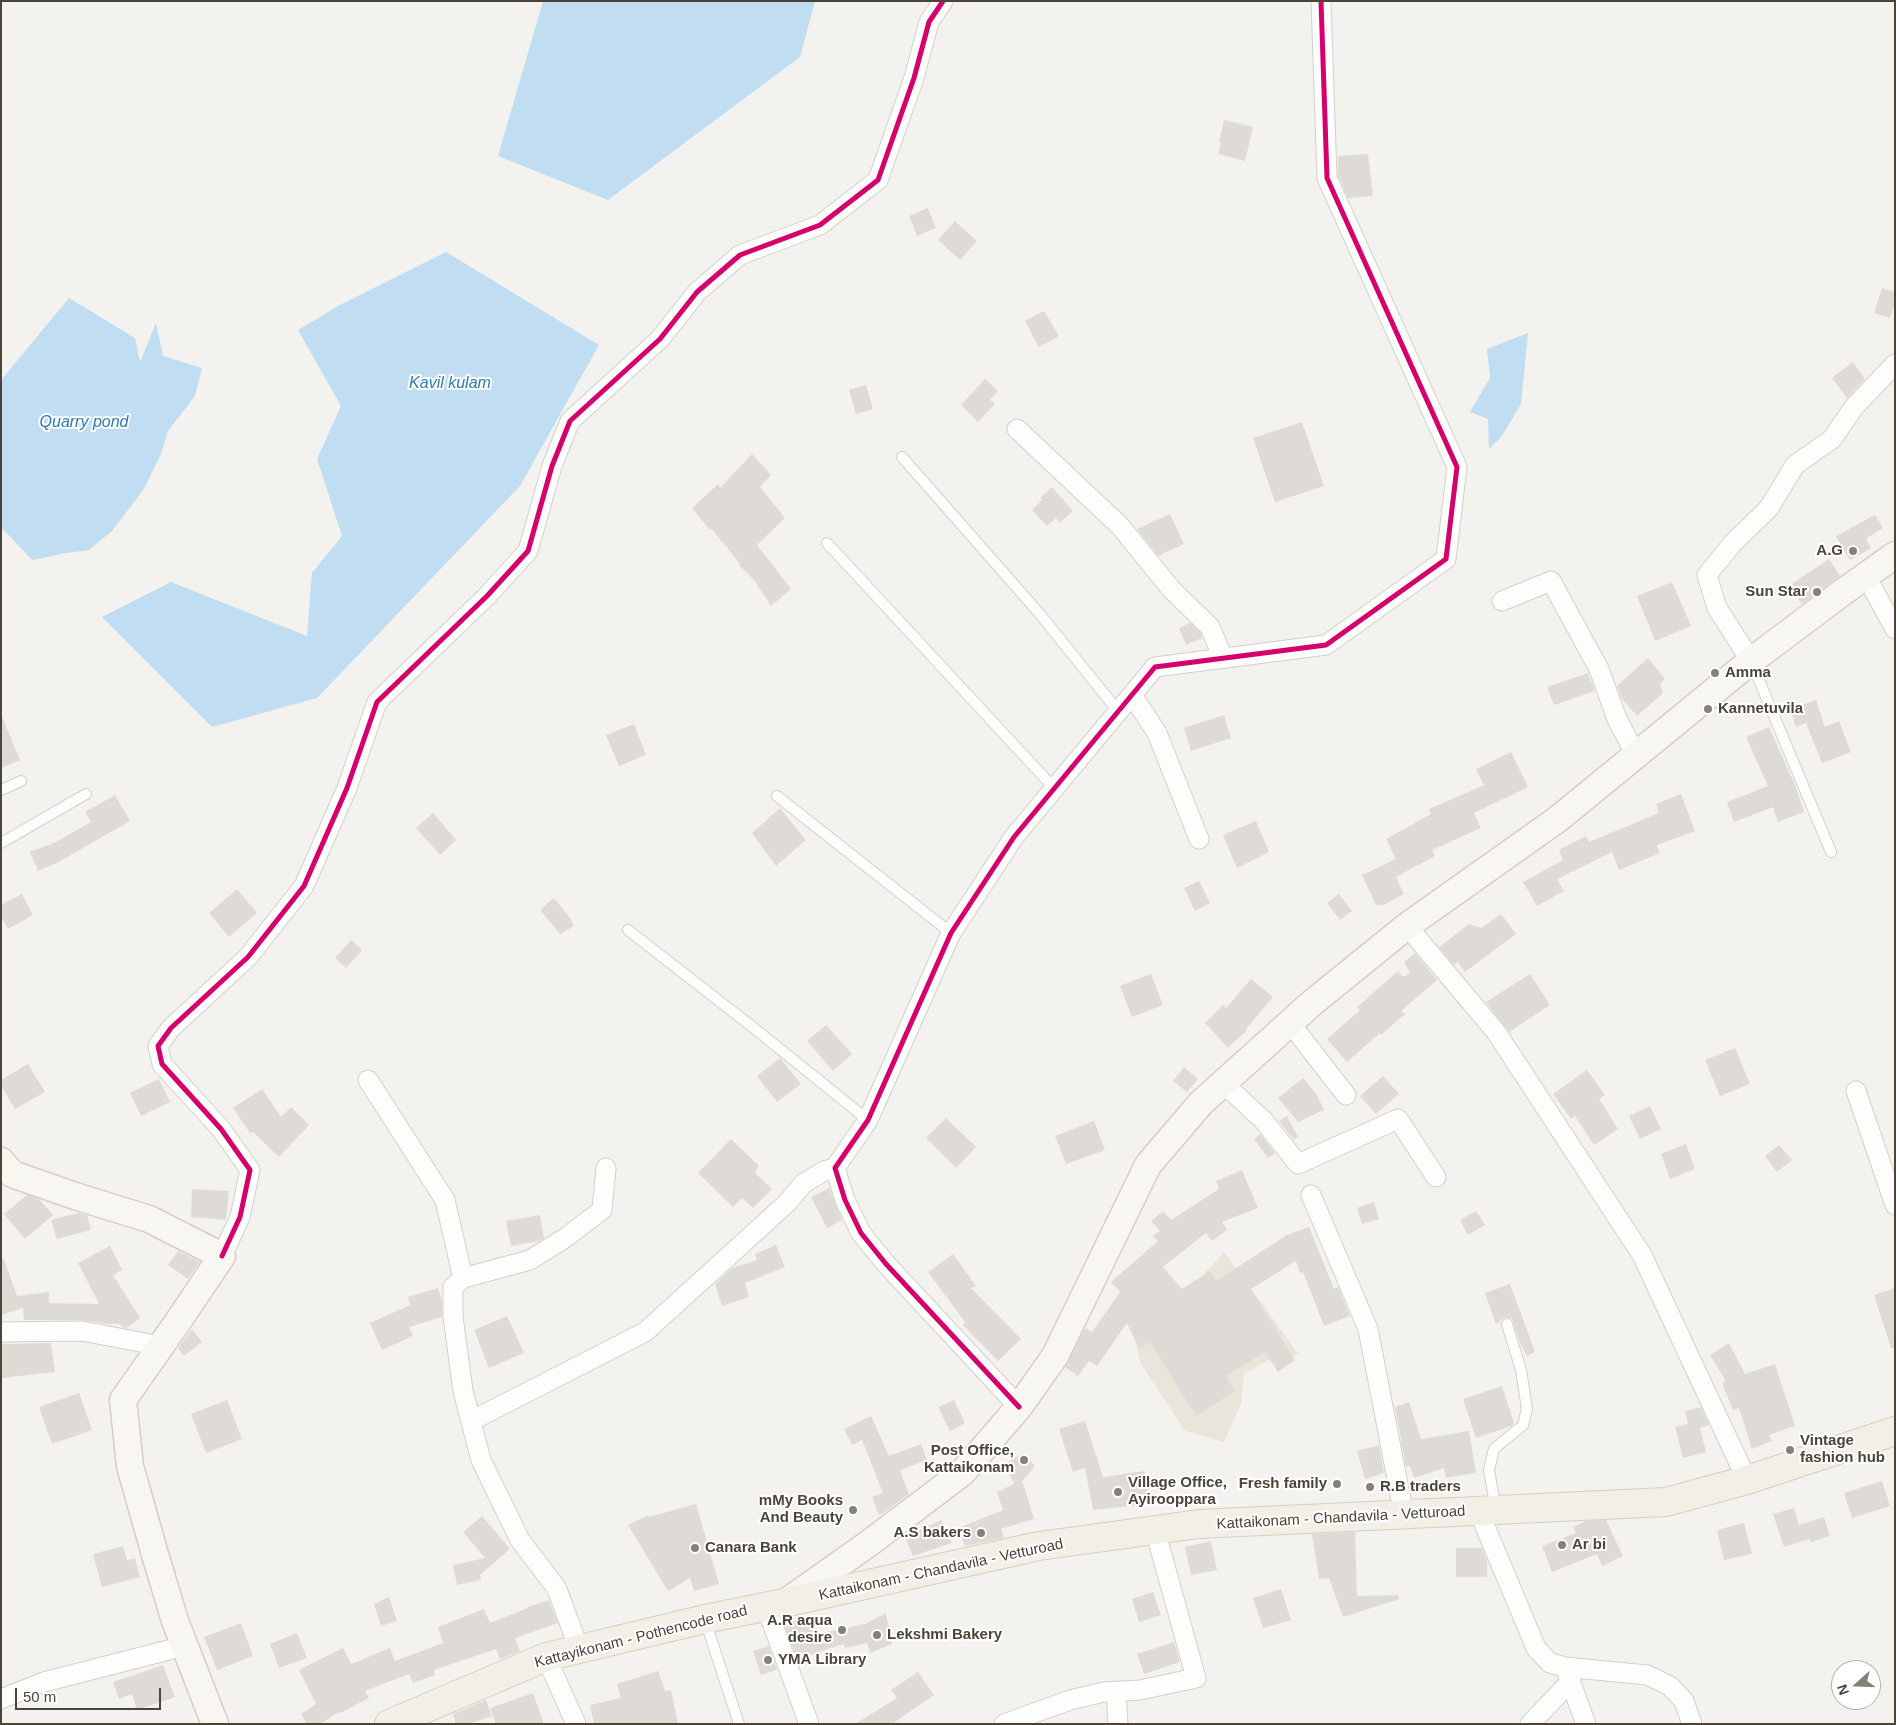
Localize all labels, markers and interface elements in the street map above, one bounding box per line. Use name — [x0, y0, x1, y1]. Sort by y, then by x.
water label: Kavil kulam — [409, 374, 491, 394]
water label: Quarry pond — [40, 413, 128, 433]
place label: A.G — [1816, 542, 1843, 560]
marker: A.G — [1847, 545, 1859, 557]
place label: Sun Star — [1745, 583, 1807, 601]
marker: Sun Star — [1811, 586, 1823, 598]
place label: Amma — [1725, 664, 1771, 682]
marker: Amma — [1709, 667, 1721, 679]
place label: Kannetuvila — [1718, 700, 1803, 718]
marker: Kannetuvila — [1702, 703, 1714, 715]
place label: Vintage fashion hub — [1800, 1432, 1885, 1467]
place label: Post Office, Kattaikonam — [924, 1442, 1014, 1477]
marker: Vintage fashion hub — [1784, 1444, 1796, 1456]
marker: Post Office, Kattaikonam — [1018, 1454, 1030, 1466]
place label: Village Office, Ayirooppara — [1128, 1474, 1227, 1509]
place label: Fresh family — [1239, 1475, 1327, 1493]
marker: Fresh family — [1331, 1478, 1343, 1490]
place label: R.B traders — [1380, 1478, 1461, 1496]
marker: R.B traders — [1364, 1481, 1376, 1493]
marker: Village Office, Ayirooppara — [1112, 1486, 1124, 1498]
place label: mMy Books And Beauty — [759, 1492, 843, 1527]
street label: Kattaikonam - Chandavila - Vetturoad — [1216, 1502, 1466, 1534]
marker: mMy Books And Beauty — [847, 1504, 859, 1516]
place label: A.S bakers — [893, 1524, 971, 1542]
marker: A.S bakers — [975, 1527, 987, 1539]
street label: Kattaikonam - Chandavila - Vetturoad — [817, 1535, 1065, 1605]
place label: Ar bi — [1572, 1536, 1606, 1554]
place label: Canara Bank — [705, 1539, 797, 1557]
marker: Ar bi — [1556, 1539, 1568, 1551]
marker: Canara Bank — [689, 1542, 701, 1554]
street label: Kattayikonam - Pothencode road — [533, 1602, 749, 1672]
place label: A.R aqua desire — [767, 1612, 832, 1647]
marker: A.R aqua desire — [836, 1624, 848, 1636]
place label: Lekshmi Bakery — [887, 1626, 1002, 1644]
marker: Lekshmi Bakery — [871, 1629, 883, 1641]
place label: YMA Library — [778, 1651, 866, 1669]
marker: YMA Library — [762, 1654, 774, 1666]
north arrow — [1831, 1660, 1881, 1710]
scale bar — [18, 1678, 164, 1710]
text: N — [1834, 1682, 1852, 1697]
text: 50 m — [23, 1688, 56, 1705]

